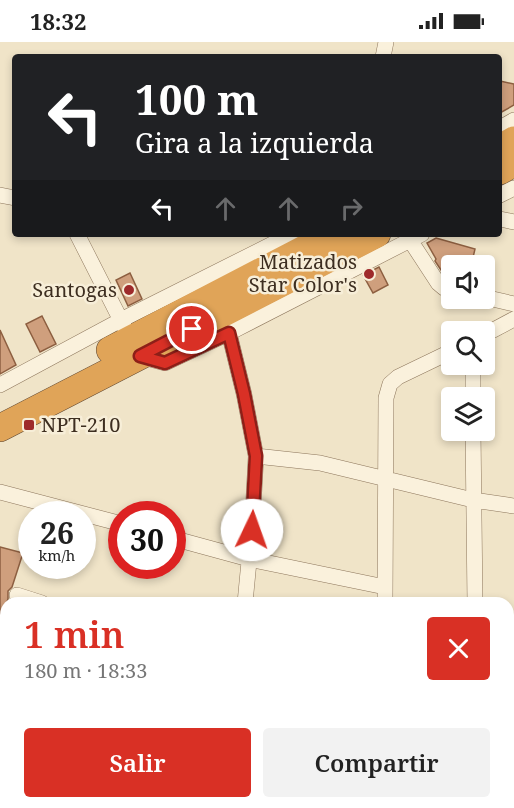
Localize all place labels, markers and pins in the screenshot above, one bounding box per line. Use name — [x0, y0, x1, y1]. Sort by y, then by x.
place label: Matizados Star Color's — [249, 248, 357, 298]
marker: Matizados Star Color's — [362, 267, 376, 281]
place label: Santogas — [32, 276, 117, 303]
marker: Santogas — [122, 283, 136, 297]
pin — [166, 303, 217, 354]
place label: NPT-210 — [41, 411, 120, 438]
marker: NPT-210 — [22, 418, 36, 432]

